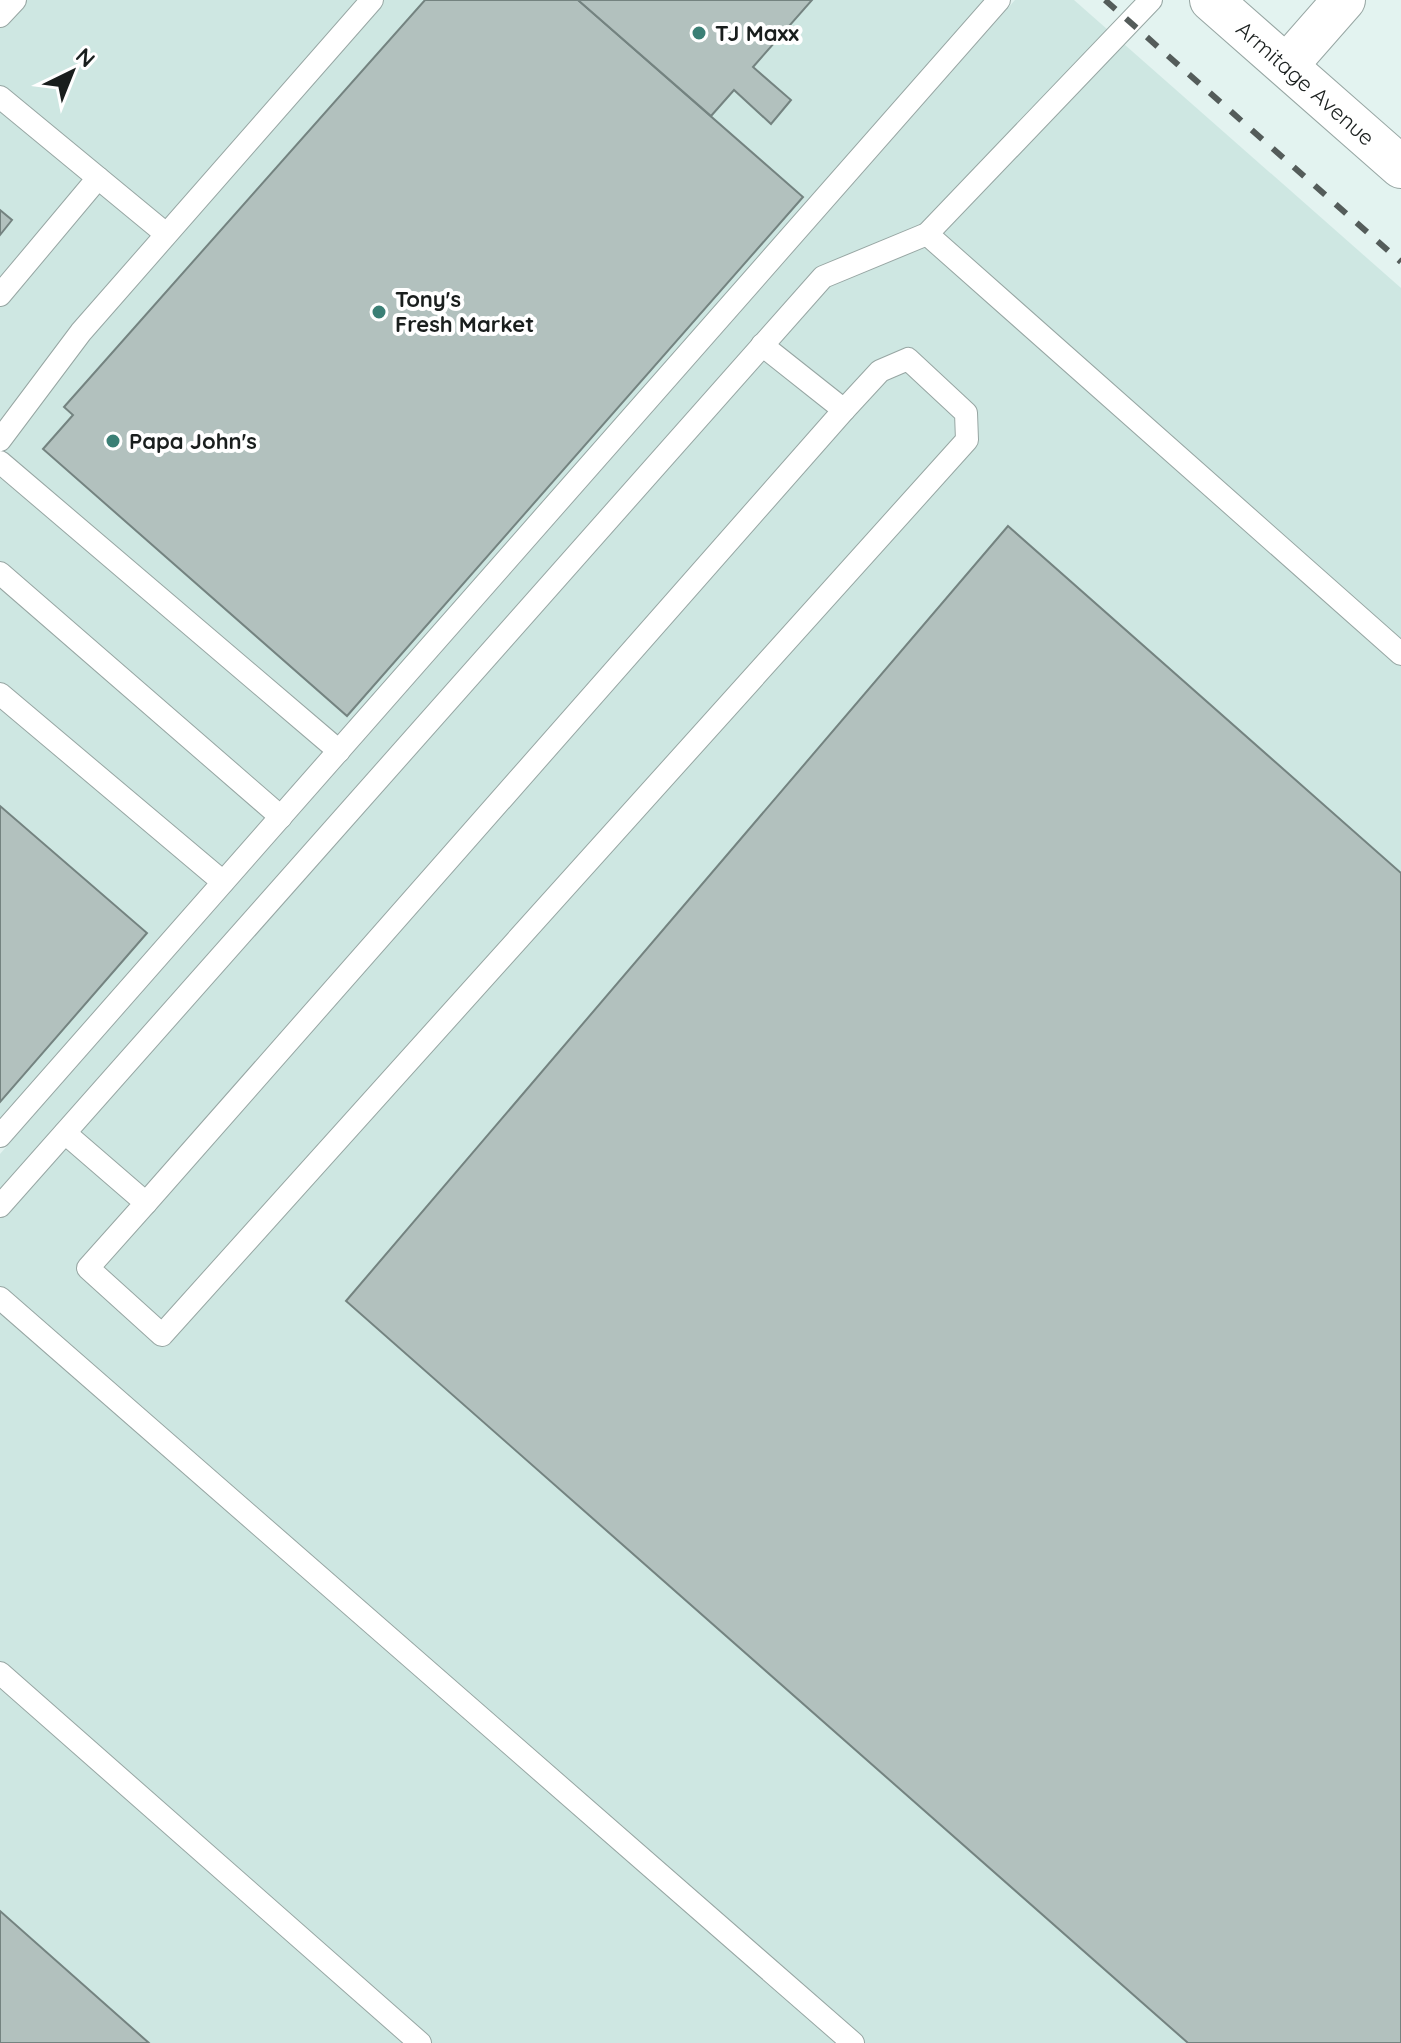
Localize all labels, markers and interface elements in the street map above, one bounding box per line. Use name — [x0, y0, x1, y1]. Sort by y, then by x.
street label: Armitage Avenue — [1231, 15, 1381, 152]
place label: TJ Maxx — [715, 19, 799, 47]
marker: TJ Maxx — [690, 24, 708, 42]
north arrow — [32, 32, 112, 112]
text: N — [70, 42, 101, 73]
place label: Tony's Fresh Market — [395, 285, 534, 338]
marker: Tony's Fresh Market — [370, 303, 388, 321]
place label: Papa John's — [129, 427, 257, 455]
marker: Papa John's — [104, 432, 122, 450]

